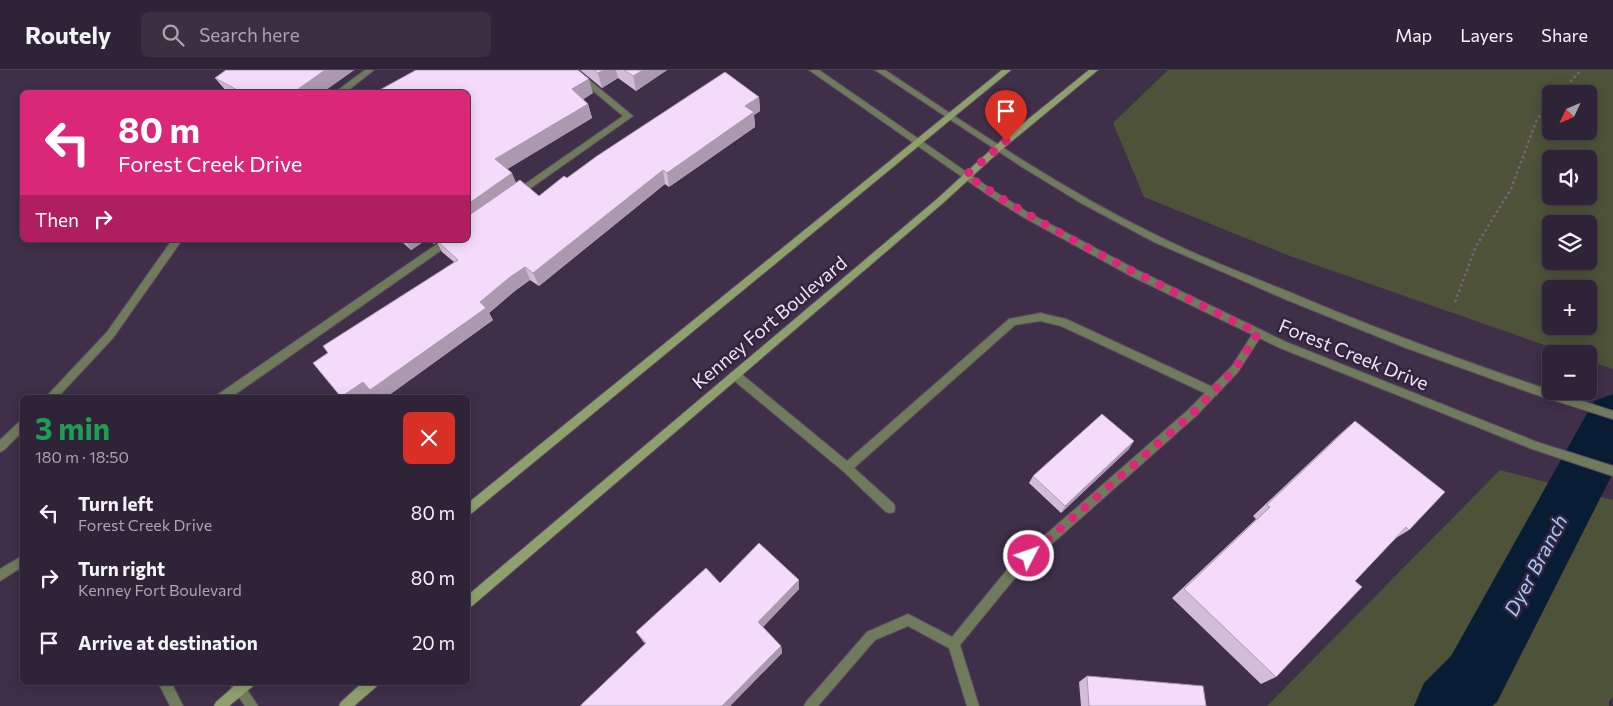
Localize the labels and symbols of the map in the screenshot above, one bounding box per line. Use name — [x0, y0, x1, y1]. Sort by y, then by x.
north arrow — [1542, 85, 1598, 140]
pin — [985, 90, 1027, 141]
street label: Kenney Fort Boulevard — [687, 251, 851, 393]
street label: Forest Creek Drive — [1276, 313, 1432, 395]
water label: Dyer Branch — [1498, 510, 1572, 620]
position arrow — [1002, 529, 1054, 581]

